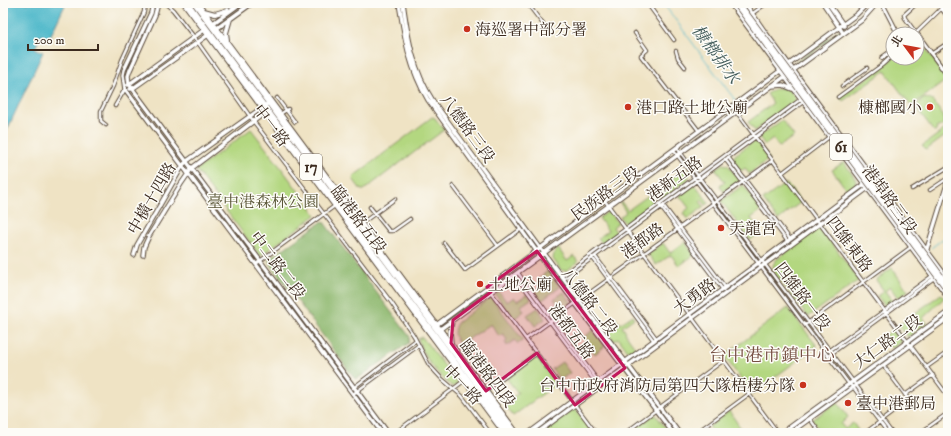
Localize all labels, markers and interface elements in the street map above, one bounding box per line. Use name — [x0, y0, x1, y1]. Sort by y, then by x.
place label: 海巡署中部分署 — [475, 20, 587, 40]
water label: 槺榔排水 — [686, 21, 745, 90]
marker: 海巡署中部分署 — [462, 24, 472, 34]
scale bar — [28, 26, 98, 52]
north arrow — [885, 26, 925, 66]
text: 200 m — [34, 33, 64, 48]
text: 北 — [889, 33, 906, 50]
street label: 八德路三段 — [436, 90, 499, 167]
place label: 港口路土地公廟 — [636, 98, 748, 118]
place label: 槺榔國小 — [858, 98, 922, 118]
street label: 中一路 — [249, 100, 294, 151]
marker: 港口路土地公廟 — [623, 102, 633, 112]
marker: 槺榔國小 — [925, 102, 935, 112]
road number: 61 — [830, 134, 852, 160]
street label: 港新五路 — [643, 152, 706, 206]
road number: 17 — [300, 154, 322, 180]
street label: 中橫十四路 — [123, 159, 181, 238]
street label: 港埠路三段 — [858, 161, 921, 238]
street label: 民族路三段 — [567, 162, 644, 225]
street label: 臨港路五段 — [326, 182, 390, 258]
park label: 臺中港森林公園 — [207, 192, 319, 212]
street label: 四維東路 — [822, 213, 876, 276]
street label: 港都路 — [617, 219, 668, 263]
place label: 天龍宮 — [729, 219, 777, 239]
marker: 天龍宮 — [716, 223, 726, 233]
street label: 中二路二段 — [245, 228, 309, 304]
street label: 四維路一段 — [770, 259, 834, 335]
street label: 八德路二段 — [557, 264, 621, 340]
street label: 大勇路 — [669, 274, 720, 319]
place label: 土地公廟 — [488, 275, 552, 295]
marker: 土地公廟 — [475, 279, 485, 289]
street label: 港都五路 — [544, 300, 598, 363]
street label: 大仁路二段 — [849, 310, 926, 373]
street label: 臨港路四段 — [455, 336, 519, 412]
district label: 台中港市鎮中心 — [709, 345, 835, 367]
street label: 中一路 — [439, 360, 486, 409]
place label: 台中市政府消防局第四大隊梧棲分隊 — [539, 376, 795, 396]
marker: 台中市政府消防局第四大隊梧棲分隊 — [798, 380, 808, 390]
place label: 臺中港郵局 — [856, 394, 936, 414]
marker: 臺中港郵局 — [843, 398, 853, 408]

